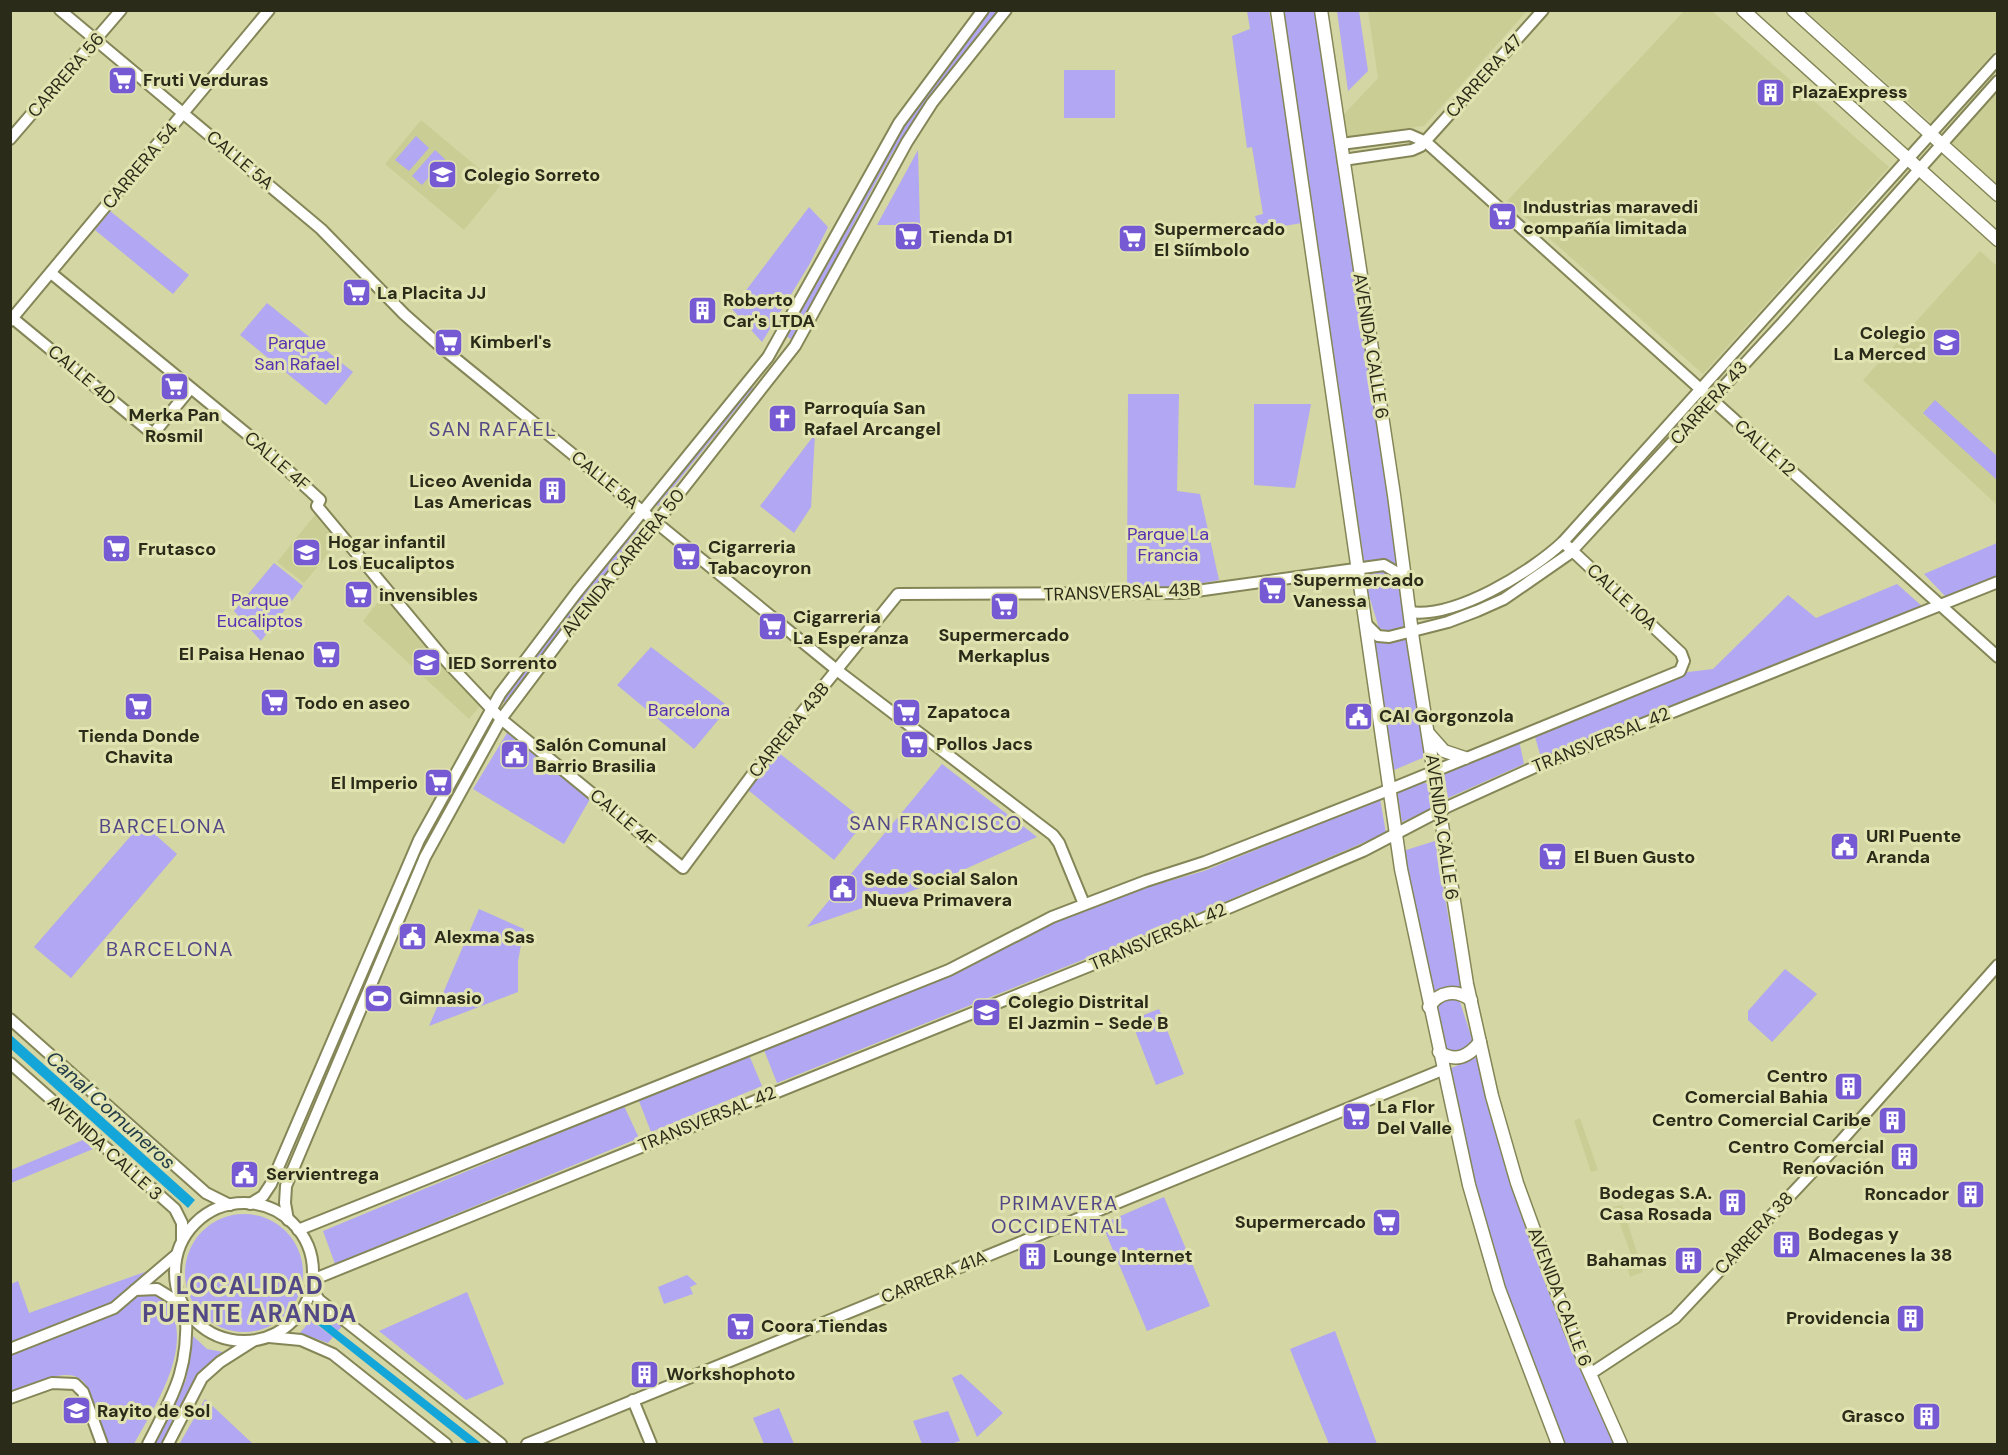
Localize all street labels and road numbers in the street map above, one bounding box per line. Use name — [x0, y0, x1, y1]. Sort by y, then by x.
street label: CARRERA 56 — [22, 27, 110, 123]
street label: CARRERA 47 — [1440, 29, 1528, 123]
street label: CARRERA 54 — [97, 118, 183, 214]
street label: CALLE 5A — [201, 125, 279, 195]
street label: AVENIDA CALLE 6 — [1348, 271, 1394, 421]
street label: CALLE 4D — [43, 340, 121, 410]
street label: CARRERA 43 — [1665, 356, 1753, 450]
street label: CALLE 12 — [1729, 414, 1801, 482]
street label: CALLE 4F — [239, 426, 315, 496]
street label: CALLE 5A — [566, 445, 644, 515]
street label: AVENIDA CARRERA 50 — [556, 484, 690, 642]
street label: CALLE 10A — [1582, 558, 1662, 636]
street label: TRANSVERSAL 43B — [1043, 577, 1201, 607]
street label: CARRERA 43B — [743, 677, 835, 783]
street label: TRANSVERSAL 42 — [1529, 702, 1673, 778]
street label: AVENIDA CALLE 6 — [1420, 753, 1464, 901]
street label: CALLE 4F — [585, 783, 661, 853]
street label: TRANSVERSAL 42 — [1086, 897, 1230, 977]
street label: TRANSVERSAL 42 — [635, 1081, 779, 1157]
street label: AVENIDA CALLE 3 — [43, 1090, 167, 1206]
street label: CARRERA 38 — [1709, 1186, 1799, 1280]
street label: AVENIDA CALLE 6 — [1522, 1224, 1598, 1370]
street label: CARRERA 41A — [878, 1245, 990, 1309]

